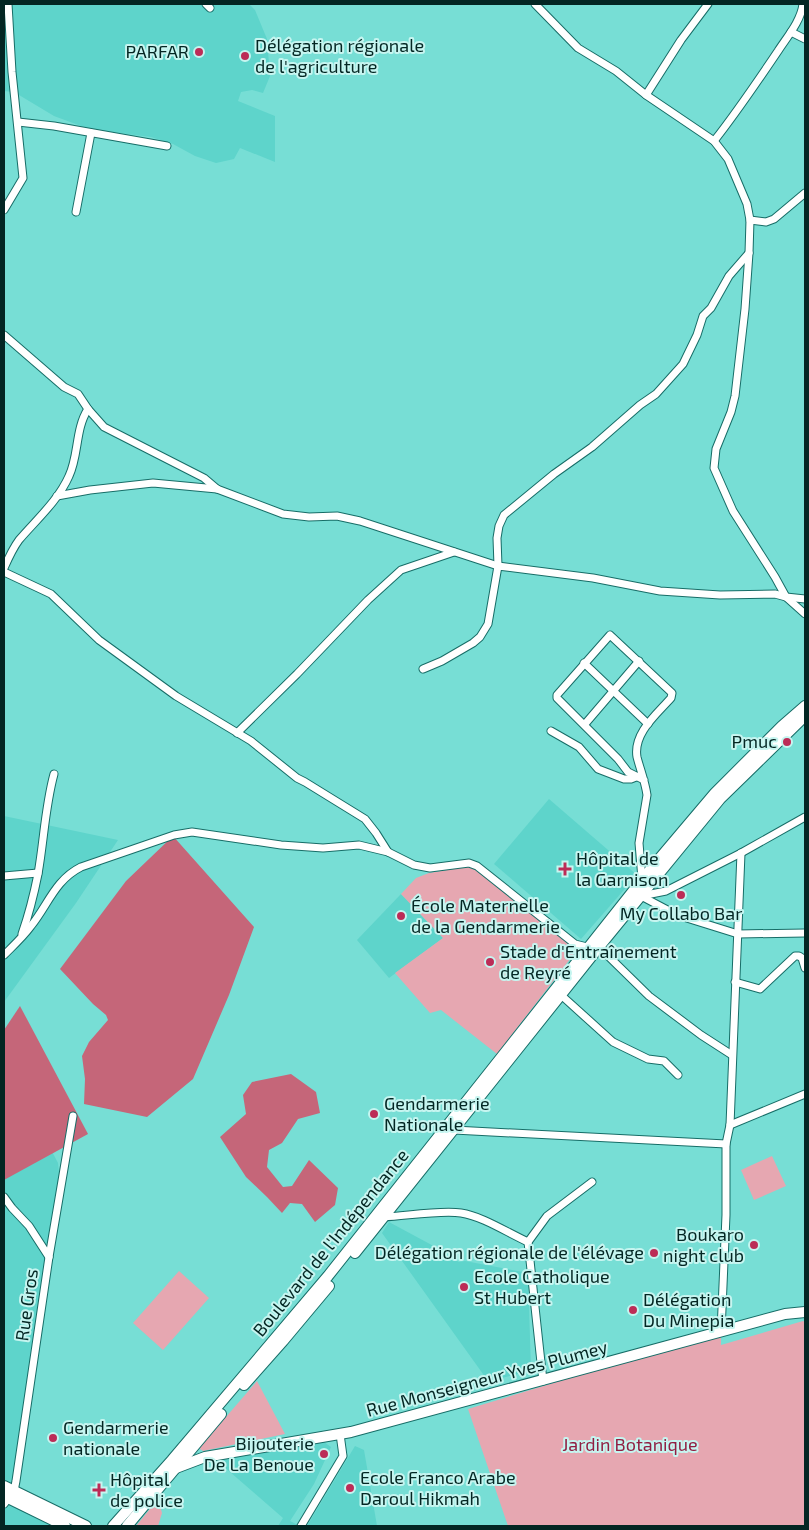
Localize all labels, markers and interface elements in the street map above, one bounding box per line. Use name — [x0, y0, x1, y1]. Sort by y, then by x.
place label: Délégation régionale de l'agriculture — [255, 34, 424, 77]
place label: PARFAR — [126, 40, 189, 62]
marker: PARFAR — [193, 46, 205, 58]
marker: Délégation régionale de l'agriculture — [239, 50, 251, 62]
place label: Pmuc — [732, 730, 777, 752]
marker: Pmuc — [781, 736, 793, 748]
place label: Hôpital de la Garnison — [576, 847, 668, 890]
marker: Hôpital de la Garnison — [558, 862, 572, 876]
marker: My Collabo Bar — [675, 889, 687, 901]
place label: École Maternelle de la Gendarmerie — [411, 894, 560, 937]
place label: My Collabo Bar — [620, 902, 742, 924]
marker: École Maternelle de la Gendarmerie — [395, 910, 407, 922]
place label: Stade d'Entraînement de Reyré — [500, 940, 677, 983]
marker: Stade d'Entraînement de Reyré — [484, 956, 496, 968]
place label: Gendarmerie Nationale — [384, 1092, 490, 1135]
marker: Gendarmerie Nationale — [368, 1108, 380, 1120]
street label: Boulevard de l'Indépendance — [248, 1144, 413, 1341]
place label: Boukaro night club — [663, 1223, 744, 1266]
marker: Boukaro night club — [748, 1239, 760, 1251]
place label: Délégation régionale de l'élévage — [375, 1241, 644, 1263]
marker: Délégation régionale de l'élévage — [648, 1247, 660, 1259]
place label: Ecole Catholique St Hubert — [474, 1265, 610, 1308]
street label: Rue Gros — [10, 1267, 42, 1342]
marker: Ecole Catholique St Hubert — [458, 1281, 470, 1293]
place label: Délégation Du Minepia — [643, 1288, 734, 1331]
marker: Délégation Du Minepia — [627, 1304, 639, 1316]
street label: Rue Monseigneur Yves Plumey — [364, 1335, 610, 1421]
place label: Gendarmerie nationale — [63, 1416, 169, 1459]
marker: Gendarmerie nationale — [47, 1432, 59, 1444]
place label: Bijouterie De La Benoue — [204, 1432, 314, 1475]
park label: Jardin Botanique — [562, 1433, 698, 1455]
marker: Bijouterie De La Benoue — [318, 1448, 330, 1460]
place label: Ecole Franco Arabe Daroul Hikmah — [360, 1466, 516, 1509]
place label: Hôpital de police — [110, 1468, 183, 1511]
marker: Ecole Franco Arabe Daroul Hikmah — [344, 1482, 356, 1494]
marker: Hôpital de police — [92, 1483, 106, 1497]

